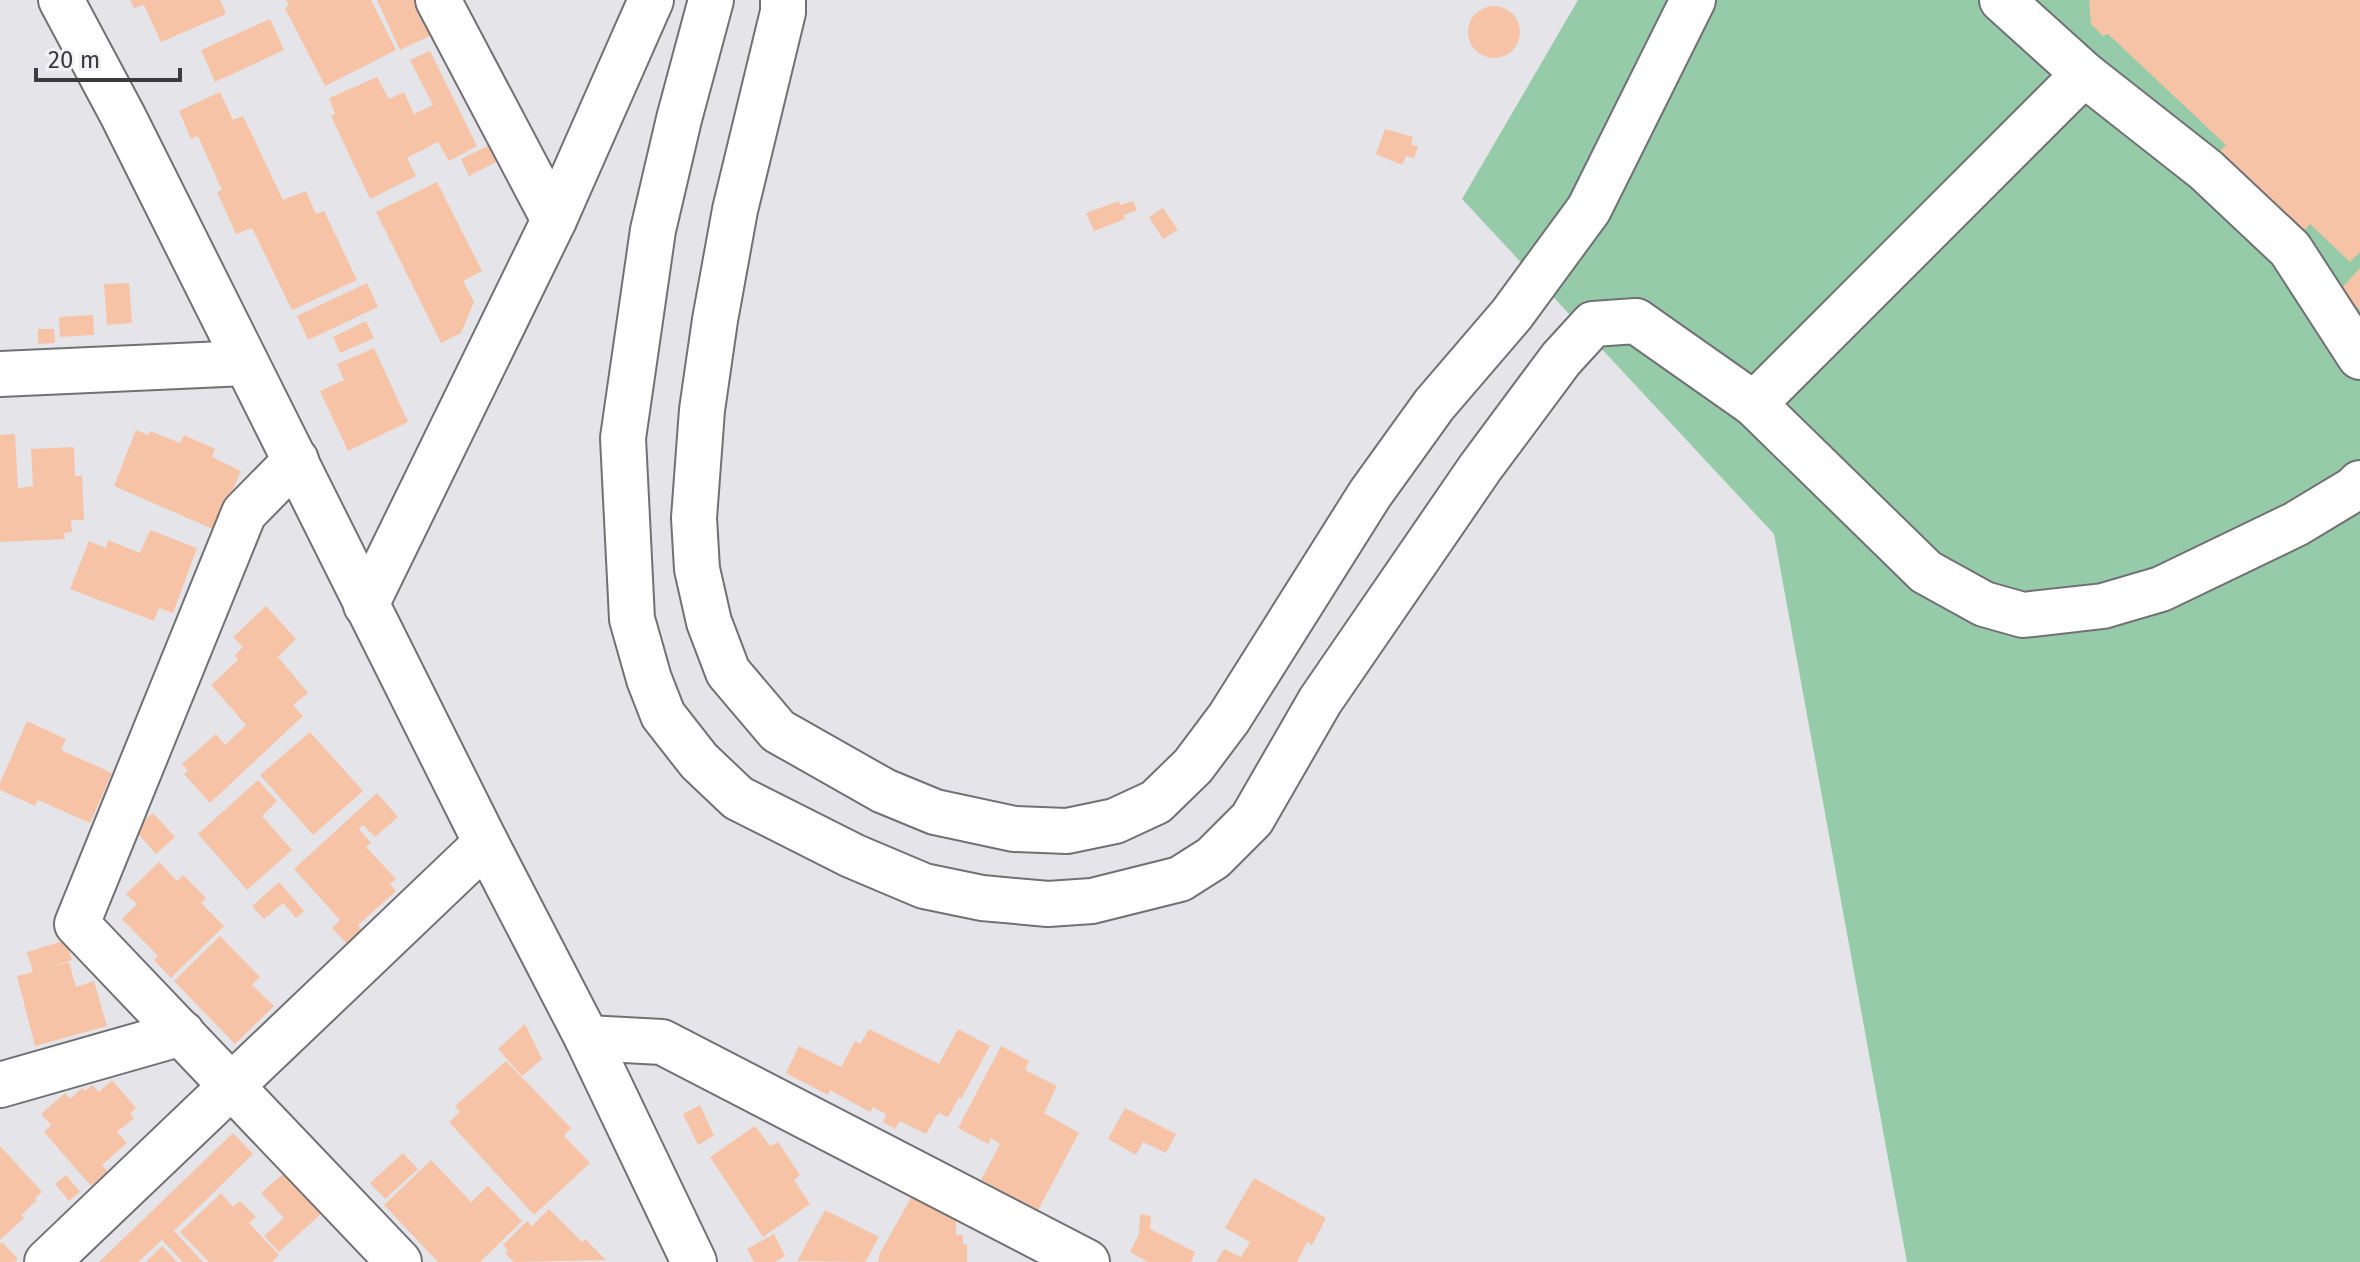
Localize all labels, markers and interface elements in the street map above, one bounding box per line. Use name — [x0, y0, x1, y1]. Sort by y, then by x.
scale bar — [36, 32, 180, 82]
text: 20 m — [48, 46, 100, 74]

